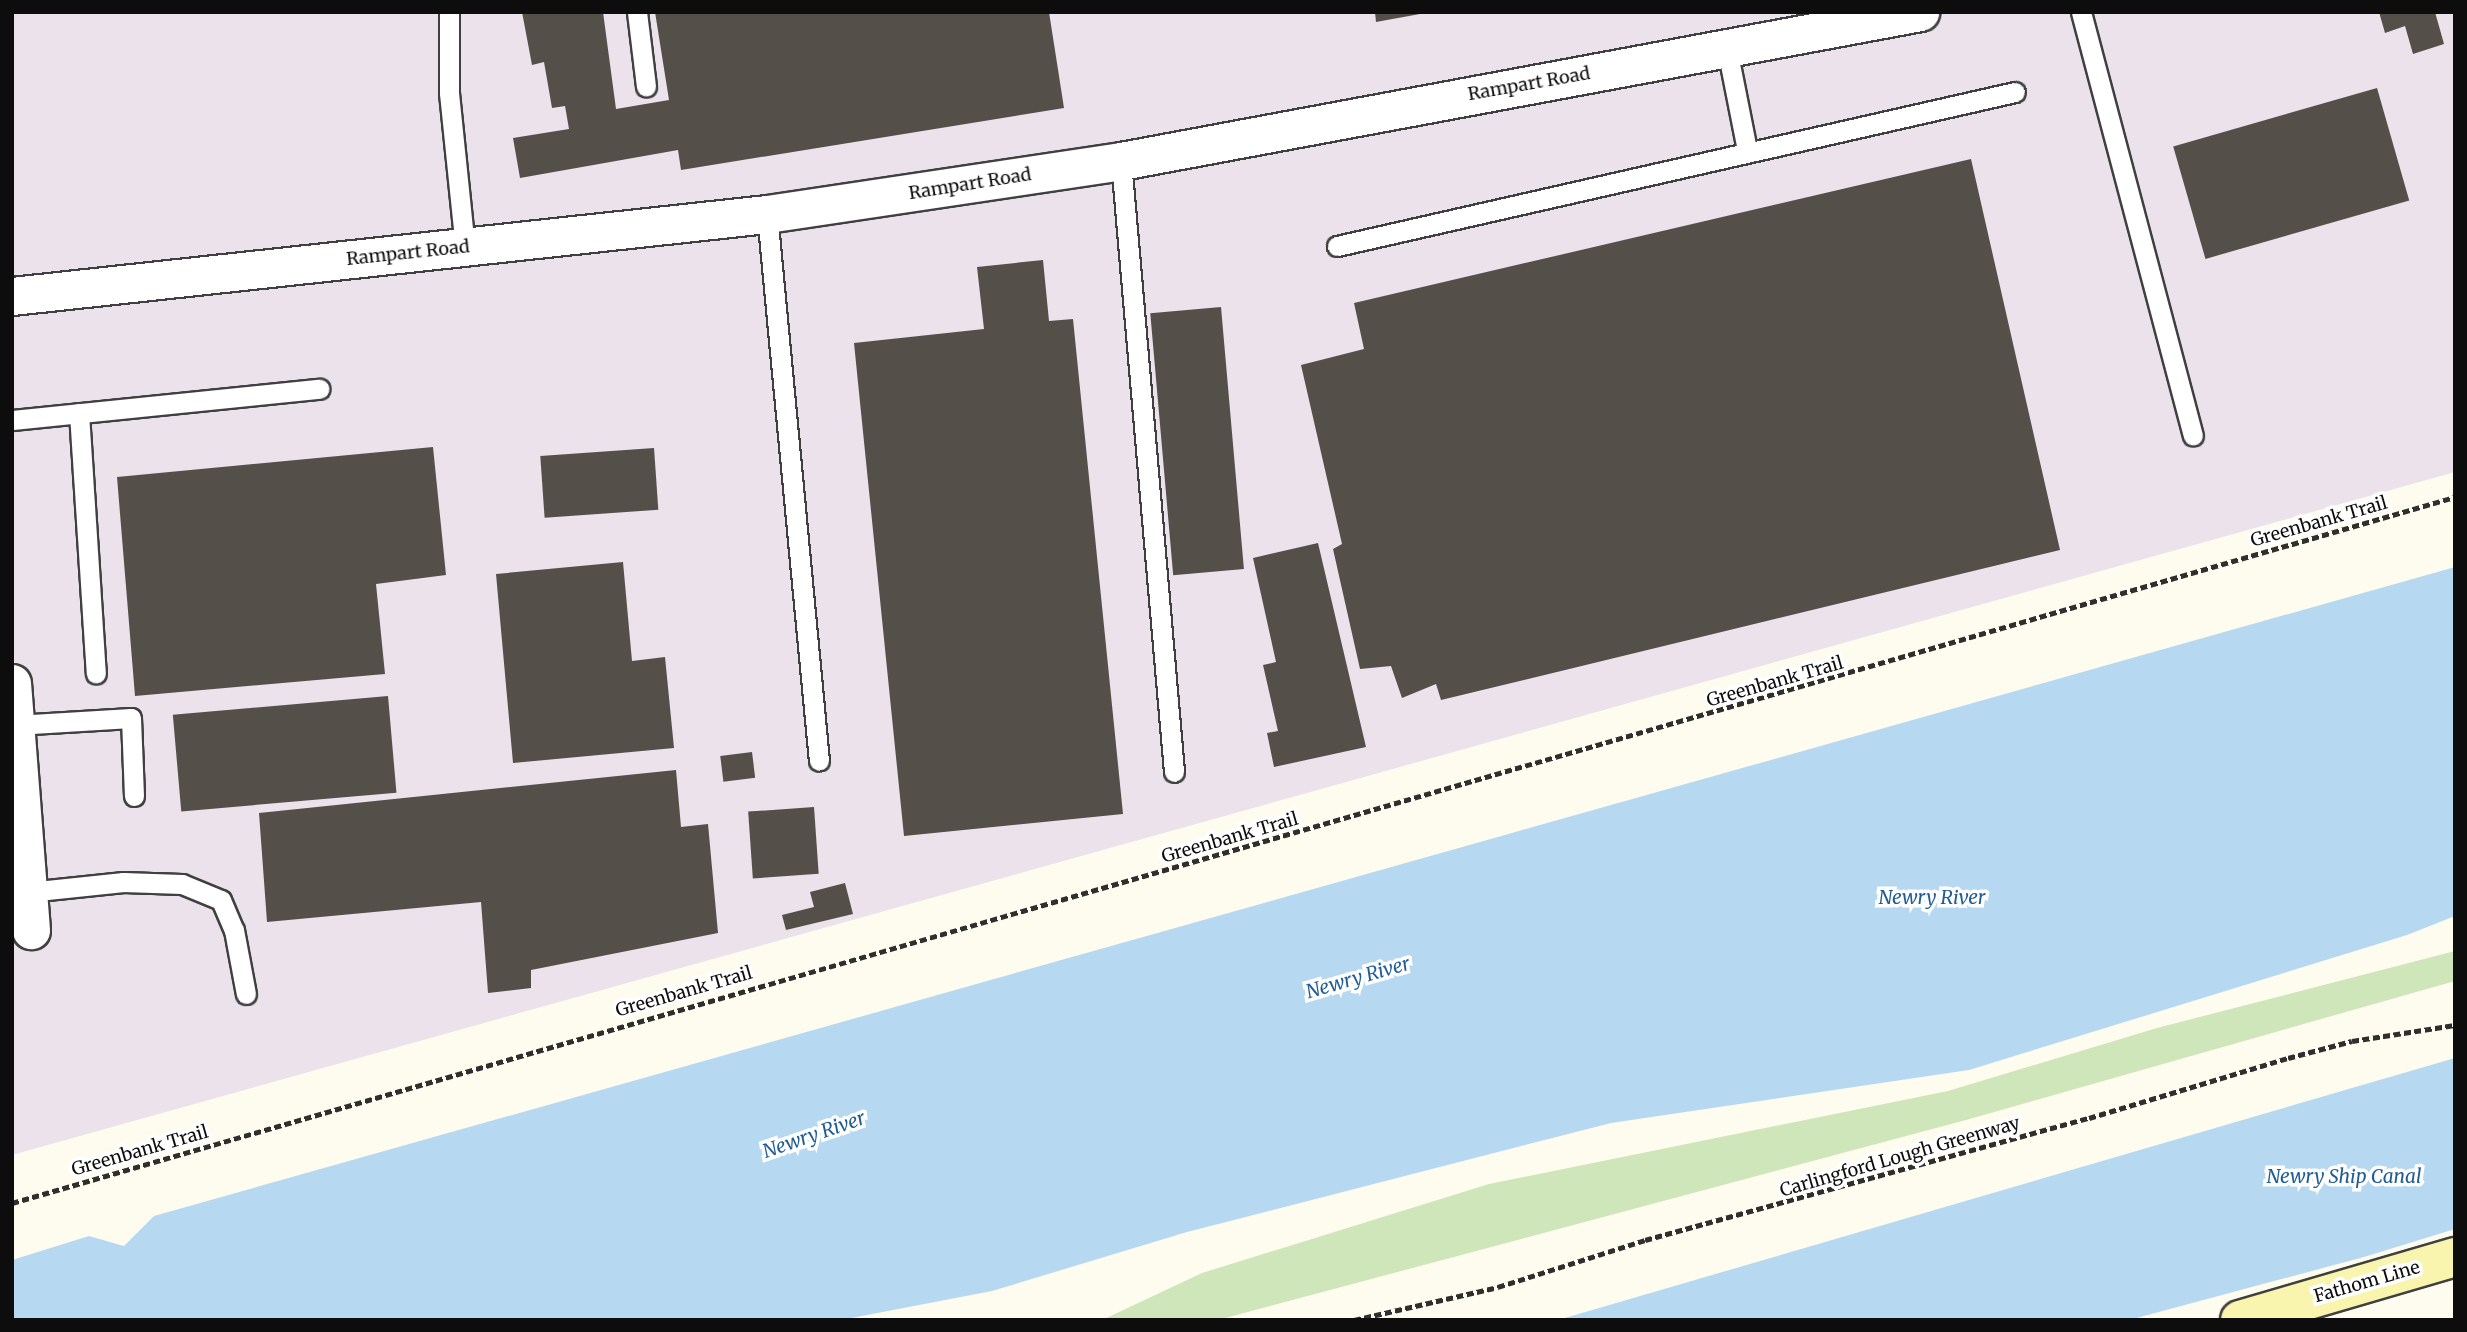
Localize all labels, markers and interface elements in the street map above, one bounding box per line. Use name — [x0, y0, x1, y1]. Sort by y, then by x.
street label: Rampart Road — [1466, 63, 1592, 105]
street label: Rampart Road — [907, 164, 1033, 204]
street label: Rampart Road — [345, 236, 471, 270]
street label: Greenbank Trail — [2248, 492, 2390, 552]
street label: Greenbank Trail — [1704, 652, 1846, 712]
street label: Greenbank Trail — [1159, 808, 1301, 868]
water label: Newry River — [1879, 887, 1985, 909]
water label: Newry River — [1303, 952, 1413, 1004]
street label: Greenbank Trail — [613, 962, 755, 1022]
water label: Newry River — [760, 1107, 868, 1163]
street label: Carlingford Lough Greenway — [1777, 1112, 2023, 1202]
street label: Greenbank Trail — [69, 1121, 211, 1181]
water label: Newry Ship Canal — [2266, 1166, 2422, 1188]
street label: Fathom Line — [2311, 1257, 2423, 1307]

